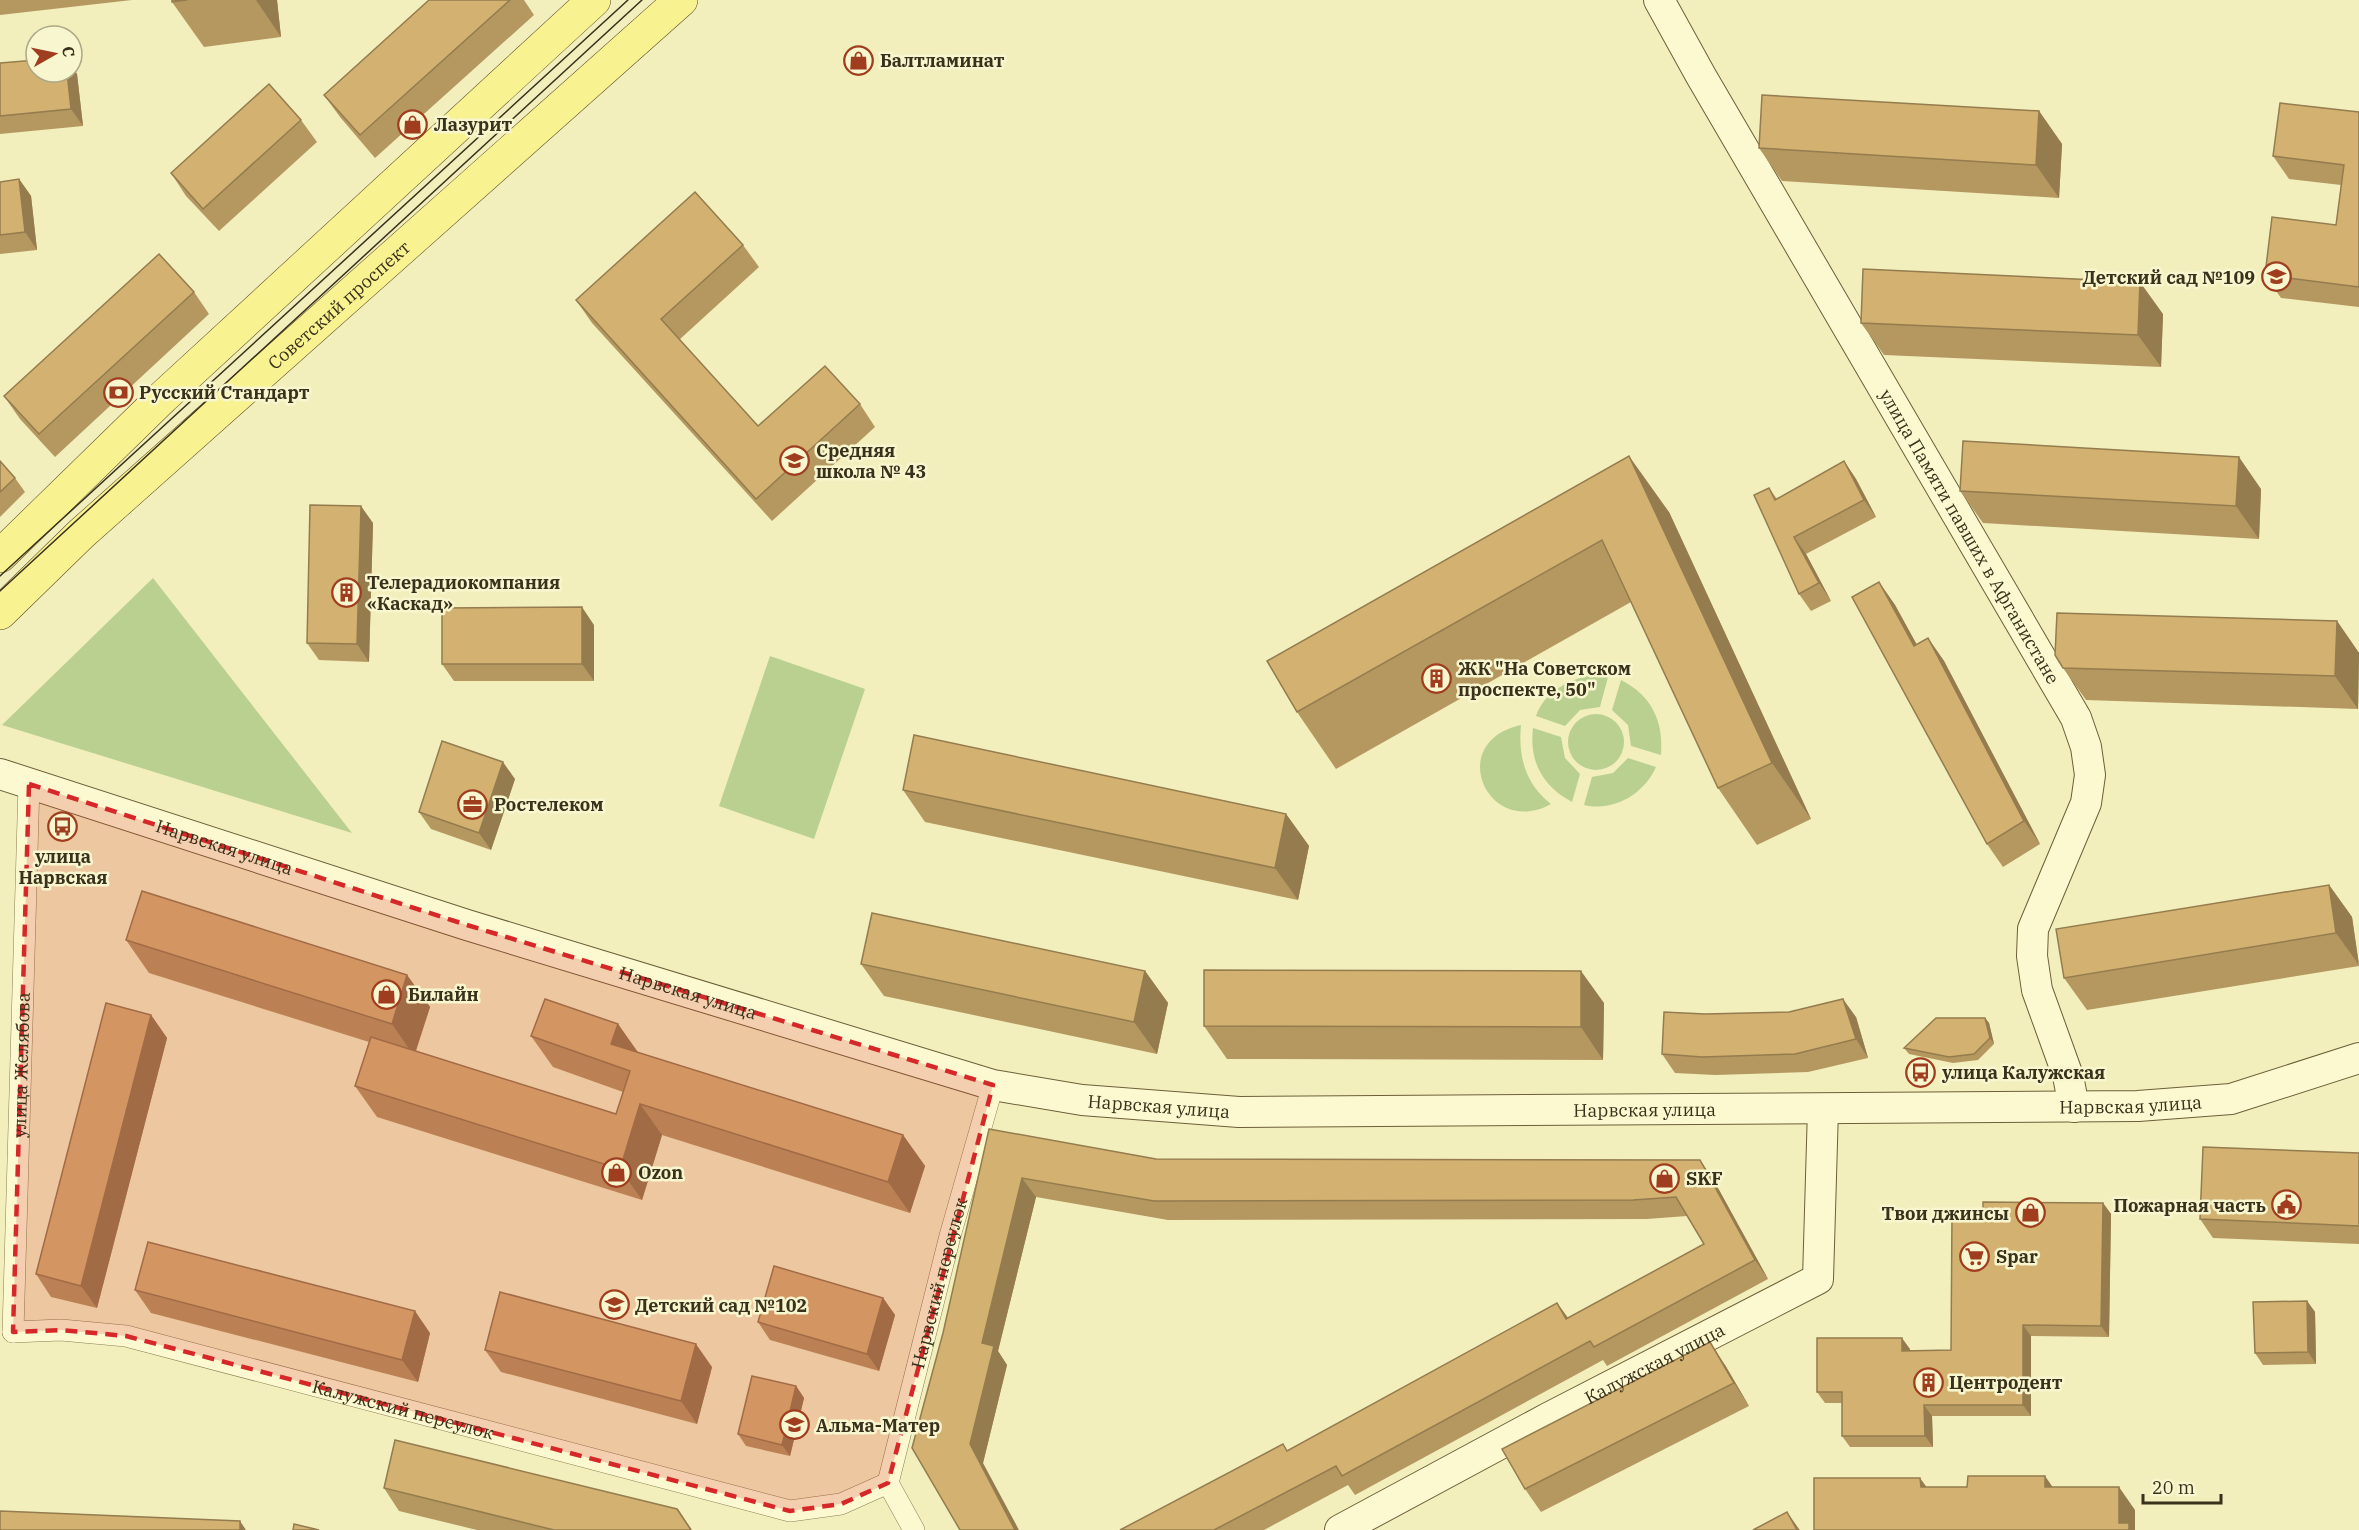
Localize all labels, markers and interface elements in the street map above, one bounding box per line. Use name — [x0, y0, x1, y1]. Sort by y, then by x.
north arrow — [24, 24, 84, 84]
shop icon: Балтламинат — [843, 44, 875, 76]
text: С — [58, 45, 80, 58]
place label: Балтламинат — [880, 49, 1005, 72]
shop icon: Лазурит — [397, 108, 429, 140]
place label: Лазурит — [434, 113, 513, 136]
street label: Советский проспект — [263, 235, 415, 374]
school or university icon: Детский сад №109 — [2260, 261, 2292, 293]
place label: Детский сад №109 — [2083, 266, 2255, 289]
bank icon: Русский Стандарт — [102, 376, 134, 408]
place label: Русский Стандарт — [139, 381, 310, 404]
street label: улица Памяти павших в Афганистане — [1875, 385, 2065, 688]
place label: Средняя школа № 43 — [816, 439, 926, 483]
school or university icon: Средняя школа № 43 — [779, 444, 811, 476]
place label: Телерадиокомпания «Каскад» — [367, 571, 560, 615]
building icon: Телерадиокомпания «Каскад» — [330, 576, 362, 608]
place label: ЖК "На Советском проспекте, 50" — [1458, 657, 1631, 701]
building icon: ЖК "На Советском проспекте, 50" — [1421, 662, 1453, 694]
office icon: Ростелеком — [457, 788, 489, 820]
place label: Ростелеком — [494, 793, 604, 816]
bus stop icon: улица Нарвская — [47, 811, 79, 843]
street label: Нарвская улица — [153, 814, 296, 880]
place label: улица Нарвская — [18, 845, 108, 889]
street label: Нарвская улица — [617, 961, 760, 1024]
shop icon: Билайн — [371, 978, 403, 1010]
place label: Билайн — [408, 983, 479, 1006]
street label: улица Желябова — [7, 992, 34, 1138]
bus stop icon: улица Калужская — [1905, 1056, 1937, 1088]
place label: улица Калужская — [1941, 1061, 2105, 1084]
street label: Нарвская улица — [1087, 1089, 1231, 1123]
street label: Нарвская улица — [2059, 1090, 2203, 1118]
street label: Нарвская улица — [1573, 1097, 1716, 1121]
shop icon: Ozon — [601, 1156, 633, 1188]
place label: Ozon — [638, 1161, 683, 1184]
shop icon: SKF — [1649, 1162, 1681, 1194]
place label: SKF — [1686, 1167, 1723, 1190]
public building icon: Пожарная часть — [2271, 1189, 2303, 1221]
street label: Нарвский переулок — [906, 1194, 972, 1371]
place label: Пожарная часть — [2113, 1194, 2266, 1217]
shop icon: Твои джинсы — [2014, 1197, 2046, 1229]
place label: Твои джинсы — [1882, 1202, 2009, 1225]
supermarket icon: Spar — [1959, 1240, 1991, 1272]
place label: Spar — [1996, 1245, 2038, 1268]
school or university icon: Детский сад №102 — [598, 1289, 630, 1321]
place label: Детский сад №102 — [635, 1294, 807, 1317]
street label: Калужская улица — [1581, 1318, 1729, 1409]
building icon: Центродент — [1912, 1366, 1944, 1398]
place label: Центродент — [1949, 1371, 2063, 1394]
street label: Калужский переулок — [310, 1374, 497, 1444]
school or university icon: Альма-Матер — [779, 1409, 811, 1441]
place label: Альма-Матер — [816, 1414, 940, 1437]
scale bar — [2143, 1467, 2221, 1505]
text: 20 m — [2152, 1476, 2195, 1499]

